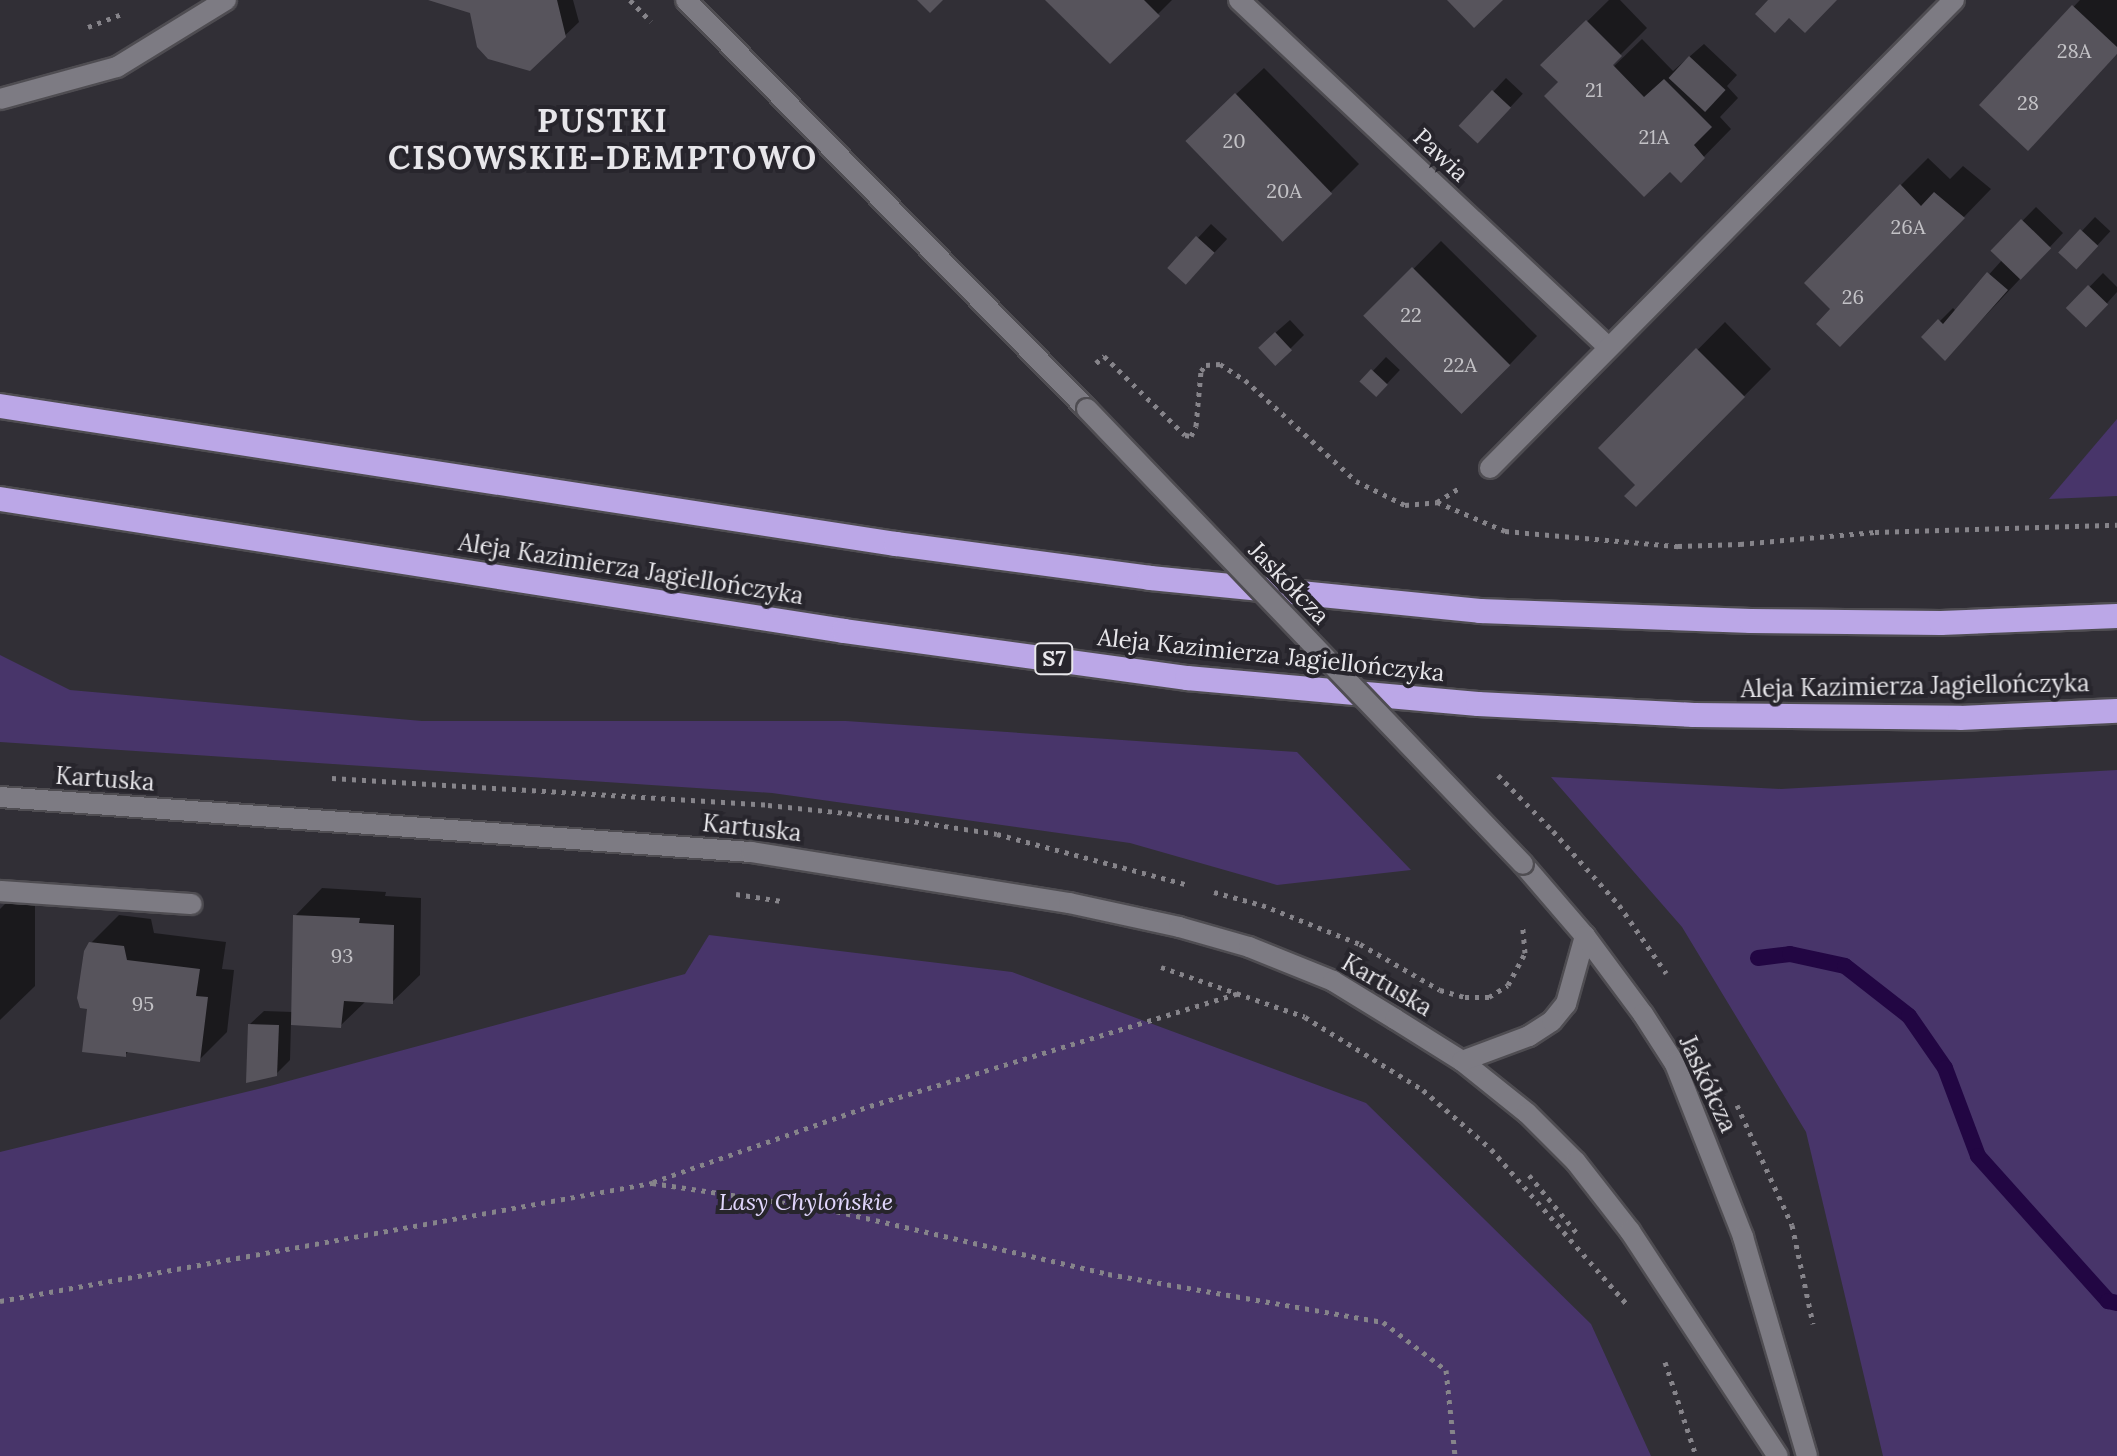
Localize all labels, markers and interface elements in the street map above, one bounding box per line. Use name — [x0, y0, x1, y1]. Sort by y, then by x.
house number: 28A — [2057, 38, 2091, 62]
house number: 21 — [1585, 77, 1603, 101]
house number: 28 — [2017, 90, 2039, 114]
district label: PUSTKI CISOWSKIE-DEMPTOWO — [388, 103, 818, 178]
street label: Pawia — [1408, 122, 1474, 188]
house number: 21A — [1639, 124, 1669, 148]
house number: 20 — [1222, 128, 1246, 152]
house number: 20A — [1266, 178, 1302, 202]
house number: 26A — [1891, 214, 1925, 238]
house number: 26 — [1842, 284, 1864, 308]
house number: 22 — [1400, 302, 1422, 326]
house number: 22A — [1443, 352, 1477, 376]
street label: Aleja Kazimierza Jagiellończyka — [456, 527, 806, 611]
street label: Jaskółcza — [1243, 536, 1335, 630]
street label: Aleja Kazimierza Jagiellończyka — [1096, 622, 1446, 688]
road number: S7 — [1034, 641, 1074, 677]
street label: Aleja Kazimierza Jagiellończyka — [1740, 669, 2090, 703]
street label: Kartuska — [54, 761, 156, 797]
street label: Kartuska — [701, 808, 803, 848]
house number: 93 — [331, 943, 353, 967]
street label: Kartuska — [1337, 948, 1437, 1022]
house number: 95 — [132, 991, 154, 1015]
street label: Jaskółcza — [1673, 1031, 1743, 1137]
park label: Lasy Chylońskie — [719, 1188, 893, 1216]

